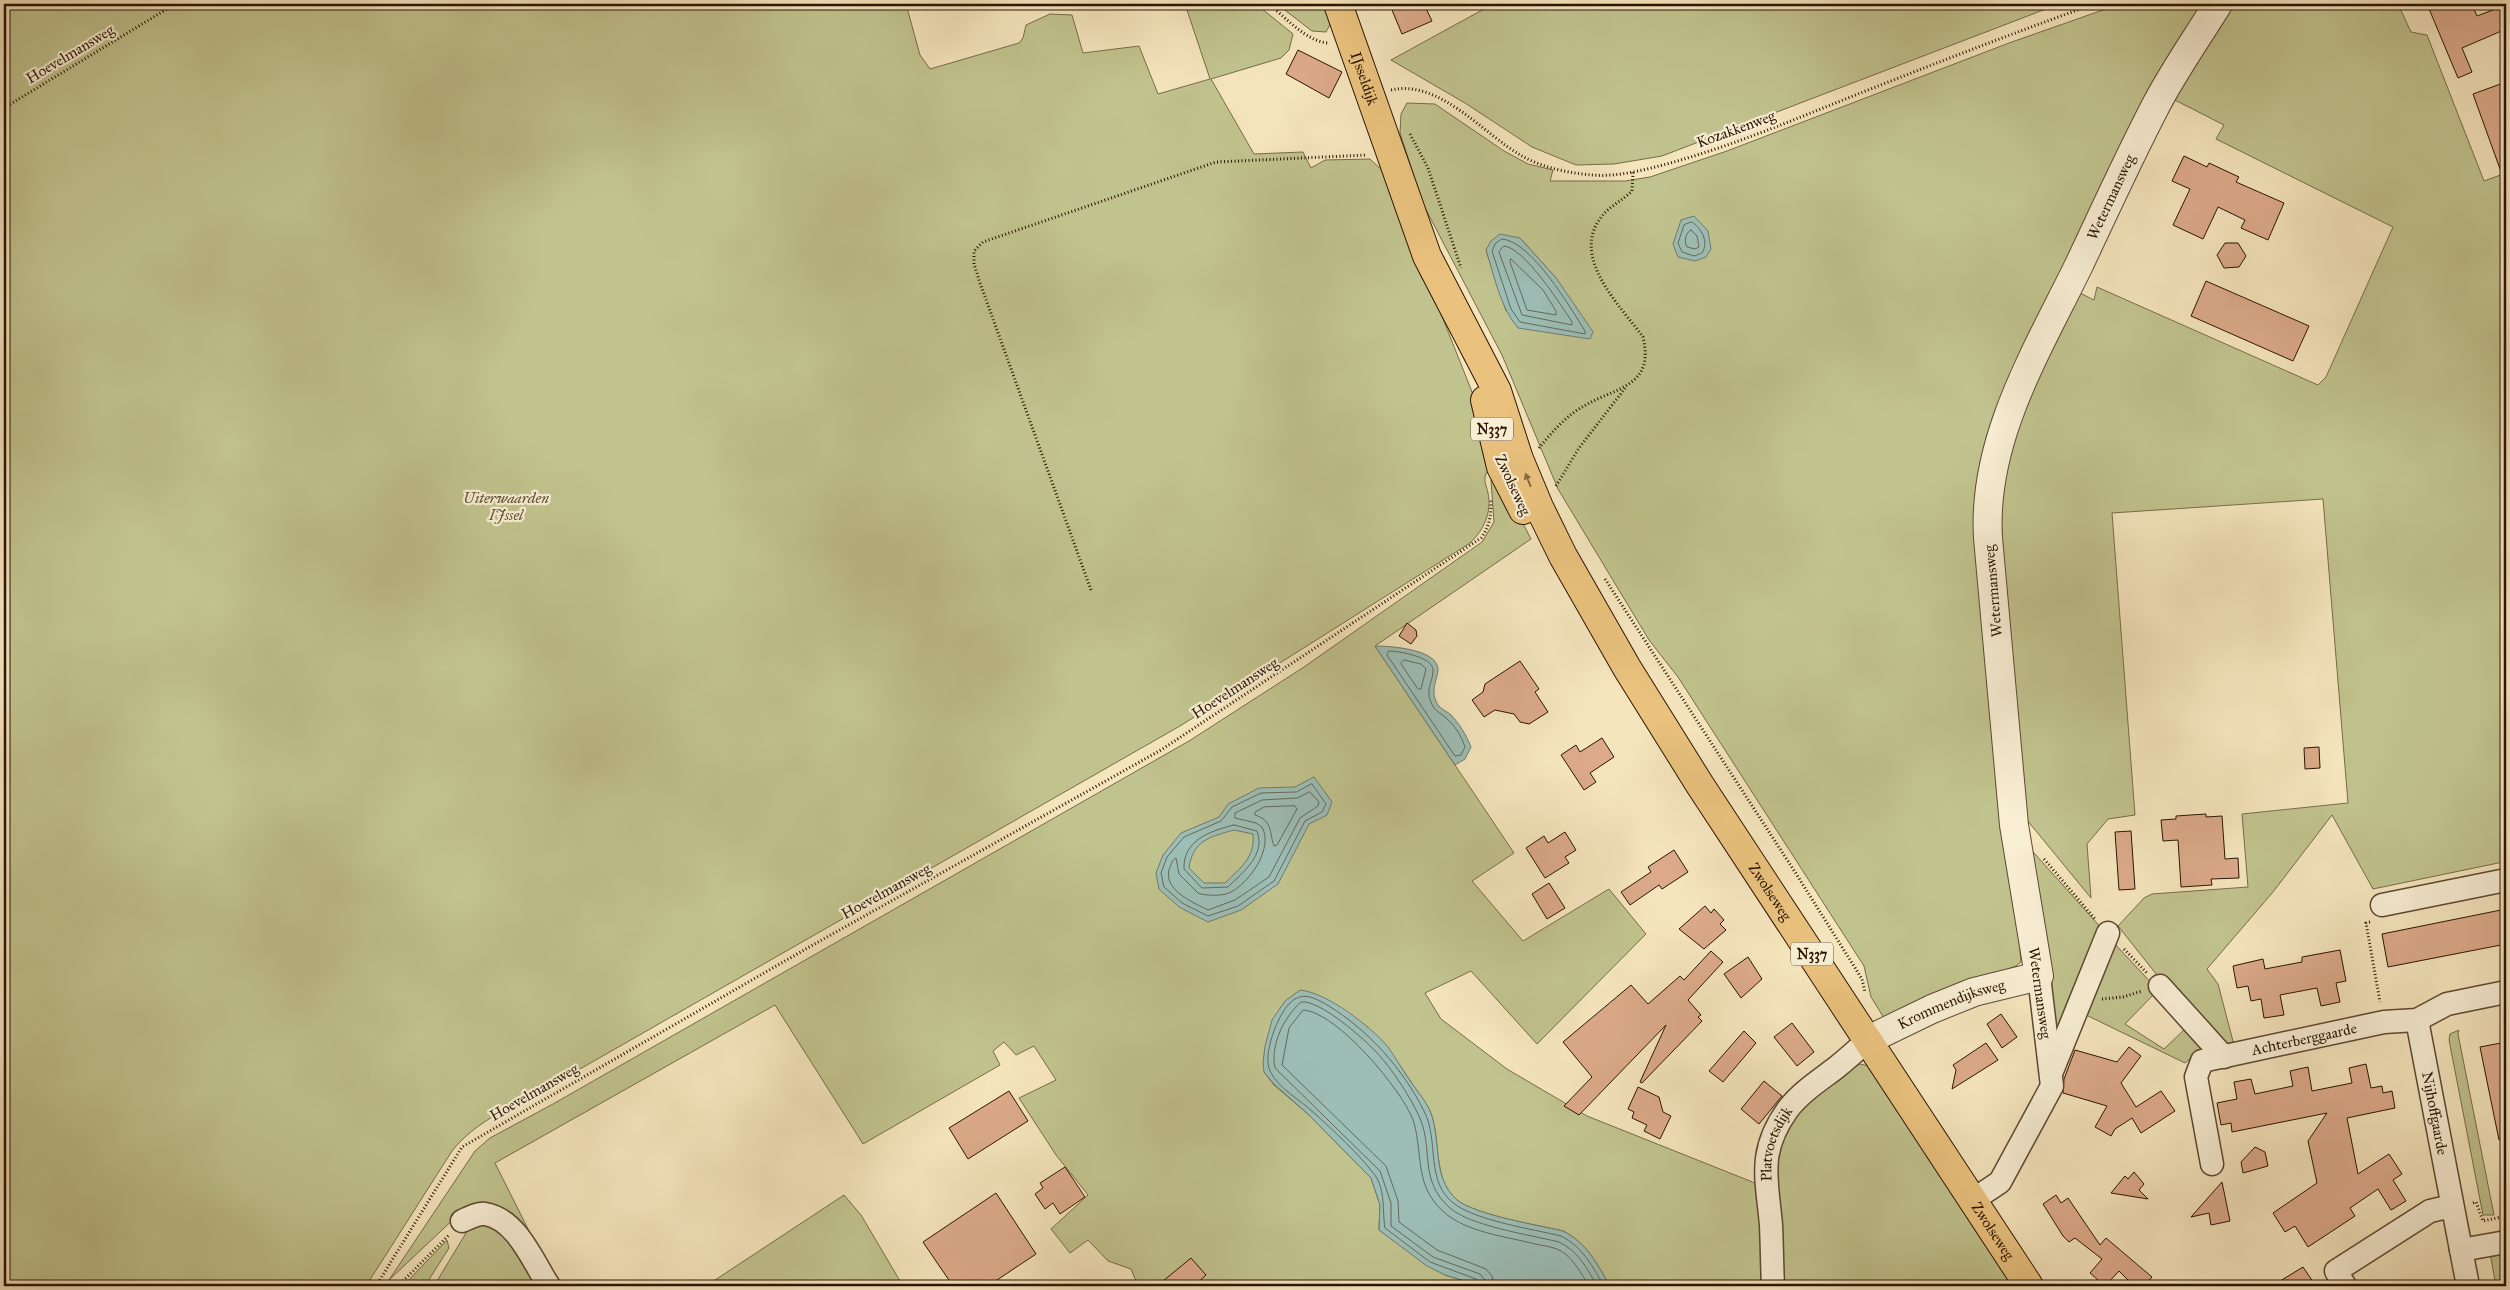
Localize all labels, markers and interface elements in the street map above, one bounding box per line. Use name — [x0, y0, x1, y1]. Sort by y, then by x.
street label: Hoevelmansweg — [23, 20, 118, 87]
street label: IJsseldijk — [1347, 49, 1382, 108]
street label: Kozakkenweg — [1694, 106, 1779, 152]
street label: Wetermansweg — [2083, 150, 2139, 243]
road number: N337 — [1471, 418, 1513, 440]
street label: Zwolseweg — [1491, 452, 1535, 519]
one-way arrow — [1524, 472, 1532, 487]
park label: Uiterwaarden IJssel — [463, 489, 549, 524]
street label: Wetermansweg — [1980, 543, 2006, 638]
street label: Hoevelmansweg — [1188, 653, 1282, 723]
street label: Hoevelmansweg — [838, 859, 935, 923]
street label: Zwolseweg — [1745, 860, 1796, 925]
road number: N337 — [1791, 942, 1833, 966]
street label: Wetermansweg — [2025, 946, 2055, 1041]
street label: Krommendijksweg — [1895, 975, 2008, 1033]
street label: Achterberggaarde — [2249, 1019, 2358, 1059]
street label: Hoevelmansweg — [486, 1059, 582, 1125]
street label: Nijhoffgaarde — [2418, 1070, 2452, 1156]
street label: Platvoetsdijk — [1757, 1103, 1796, 1182]
street label: Zwolseweg — [1968, 1199, 2019, 1264]

